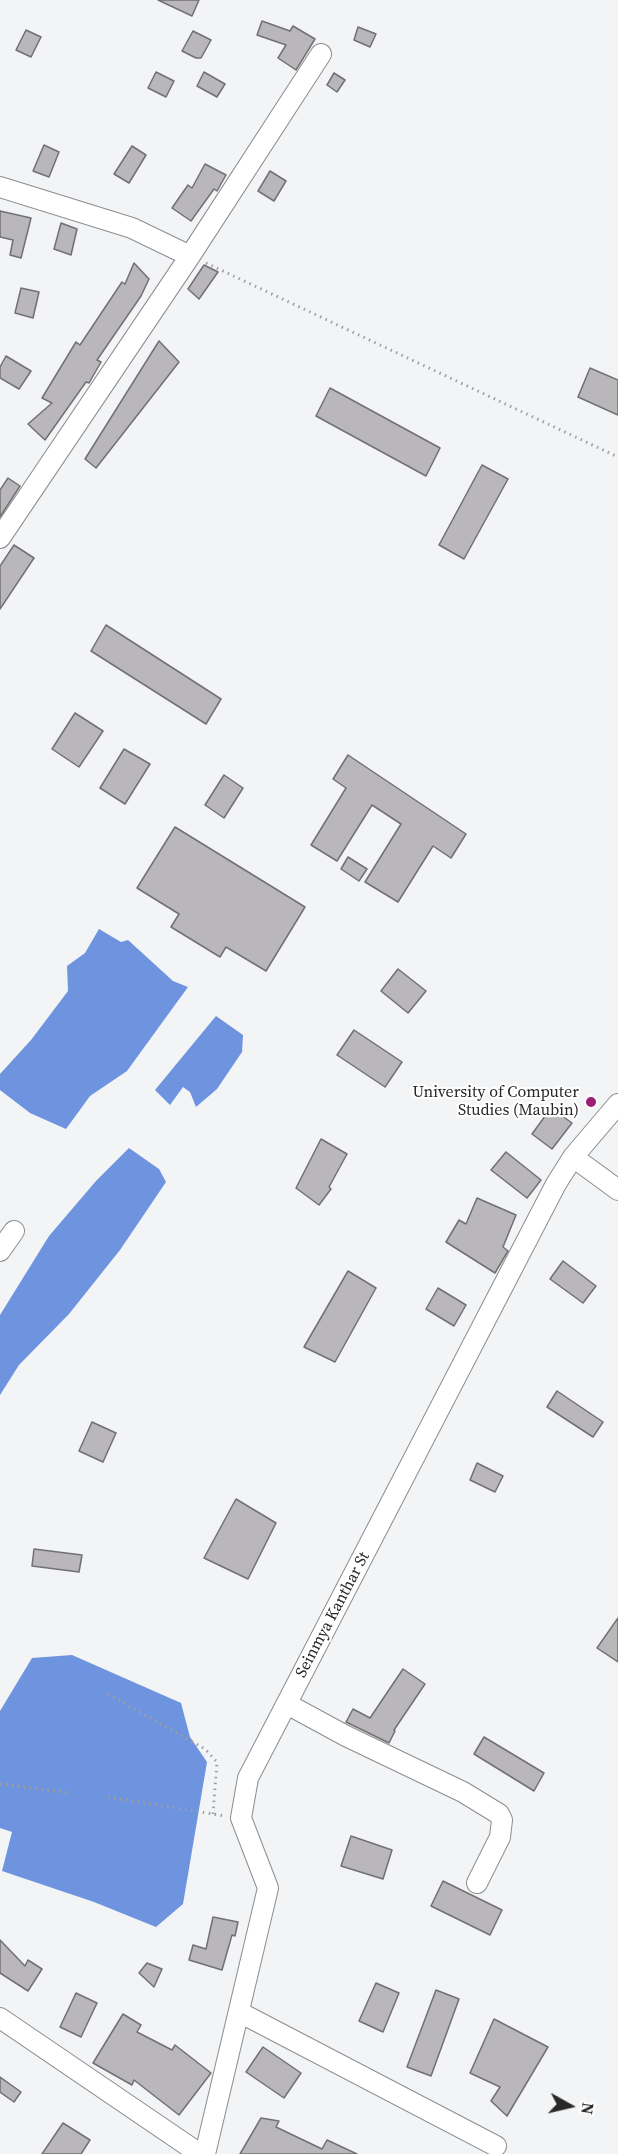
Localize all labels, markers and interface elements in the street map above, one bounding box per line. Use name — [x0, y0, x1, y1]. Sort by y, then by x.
place label: University of Computer Studies (Maubin) — [412, 1083, 579, 1121]
marker: University of Computer Studies (Maubin) — [584, 1095, 598, 1109]
street label: Seinmya Kanthar St — [292, 1549, 374, 1681]
north arrow — [540, 2076, 600, 2136]
text: N — [576, 2101, 600, 2116]

